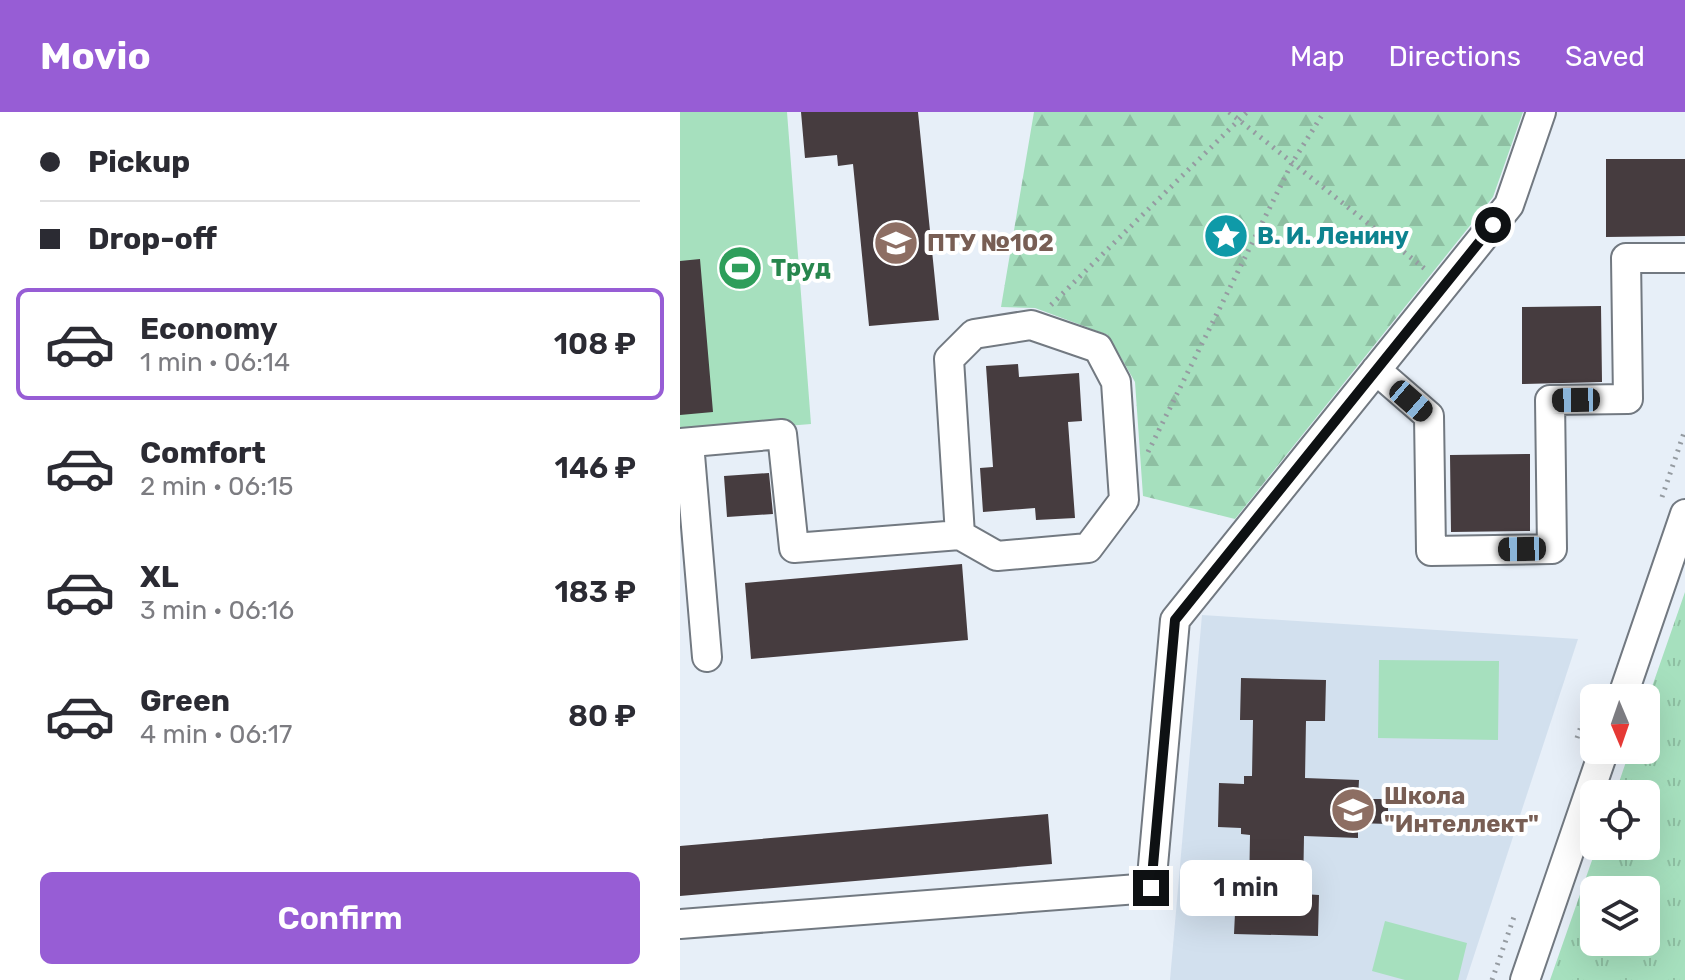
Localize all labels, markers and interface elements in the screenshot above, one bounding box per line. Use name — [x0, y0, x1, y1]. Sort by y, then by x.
text: Movio — [40, 33, 151, 79]
text: Map — [1290, 40, 1344, 73]
text: Directions — [1388, 40, 1521, 73]
text: Saved — [1565, 40, 1645, 73]
text: Pickup — [88, 144, 190, 180]
route start — [1475, 207, 1511, 243]
place icon: В. И. Ленину — [1202, 212, 1250, 260]
school or university icon: ПТУ №102 — [872, 219, 920, 267]
text: Drop-off — [88, 221, 217, 257]
place label: В. И. Ленину — [1257, 222, 1409, 250]
place label: ПТУ №102 — [927, 229, 1054, 257]
sports icon: Труд — [716, 244, 764, 292]
place label: Труд — [771, 254, 831, 282]
icon: car — [44, 308, 116, 380]
text: Economy — [140, 311, 278, 347]
text: 108 ₽ — [554, 326, 636, 362]
text: 1 min · 06:14 — [140, 347, 290, 378]
car — [1385, 376, 1437, 426]
car — [1552, 388, 1600, 412]
icon: car — [44, 432, 116, 504]
text: Comfort — [140, 435, 266, 471]
text: 146 ₽ — [555, 450, 636, 486]
text: 2 min · 06:15 — [140, 471, 294, 502]
car — [1498, 537, 1546, 561]
icon: car — [44, 556, 116, 628]
text: XL — [140, 559, 179, 595]
text: 183 ₽ — [554, 574, 636, 610]
text: 3 min · 06:16 — [140, 595, 294, 626]
icon: car — [44, 680, 116, 752]
text: Green — [140, 683, 230, 719]
north arrow — [1580, 684, 1660, 764]
map controls — [1580, 684, 1660, 956]
text: 80 ₽ — [568, 698, 636, 734]
text: 4 min · 06:17 — [140, 719, 292, 750]
button: locate — [1580, 780, 1660, 860]
place label: Школа "Интеллект" — [1384, 782, 1539, 838]
school or university icon: Школа "Интеллект" — [1329, 786, 1377, 834]
callout: 1 min — [1179, 860, 1311, 916]
route end — [1133, 870, 1169, 906]
button: Confirm — [40, 872, 640, 964]
text: 1 min — [1213, 872, 1279, 903]
button: layers — [1580, 876, 1660, 956]

